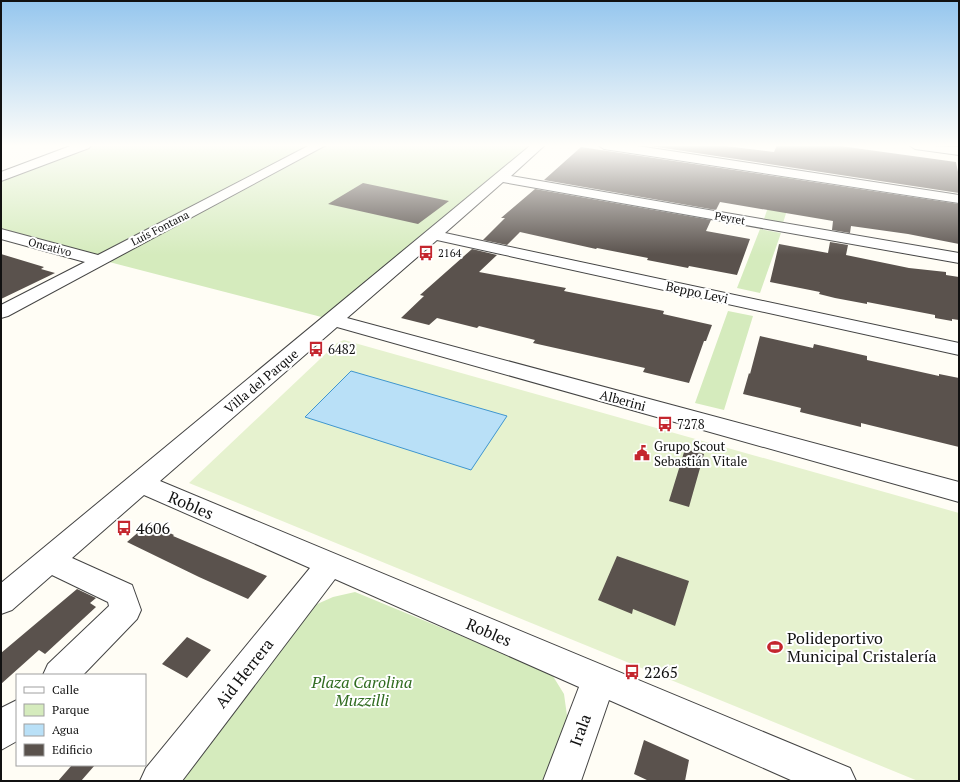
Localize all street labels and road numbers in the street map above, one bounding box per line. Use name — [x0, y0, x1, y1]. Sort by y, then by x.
street label: Luis Fontana — [129, 207, 192, 249]
street label: Peyret — [714, 208, 746, 228]
street label: Oncativo — [27, 235, 73, 259]
street label: Beppo Levi — [664, 277, 730, 307]
street label: Villa del Parque — [220, 345, 302, 417]
street label: Alberini — [598, 385, 648, 415]
street label: Robles — [165, 486, 217, 524]
street label: Robles — [463, 613, 515, 651]
street label: Aid Herrera — [210, 634, 278, 712]
street label: Irala — [564, 711, 596, 749]

